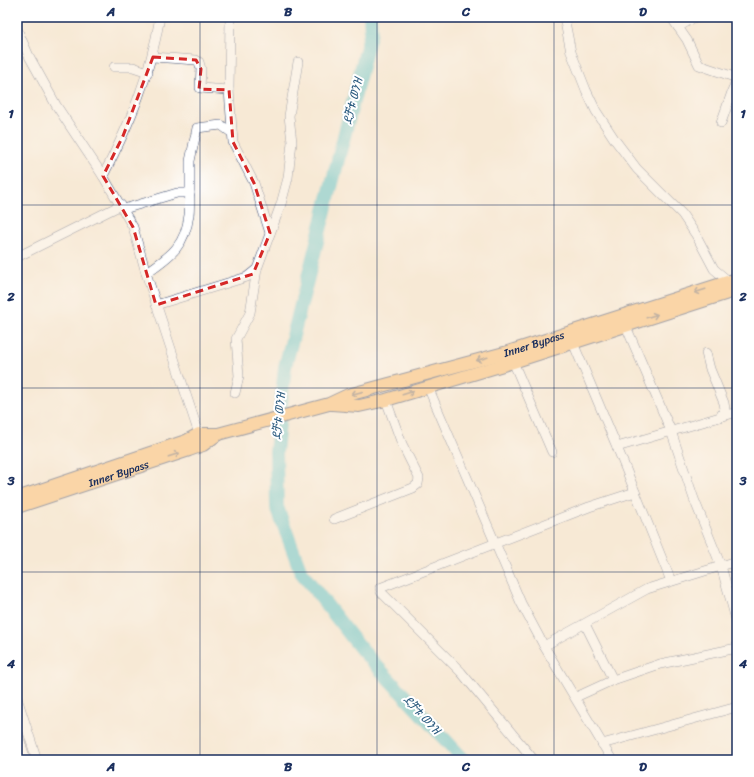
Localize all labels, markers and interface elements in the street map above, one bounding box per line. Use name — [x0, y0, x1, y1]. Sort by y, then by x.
text: A — [106, 0, 115, 23]
text: B — [284, 0, 293, 23]
text: C — [461, 0, 471, 23]
text: D — [639, 0, 647, 23]
water label: ደቻቱ ወንዝ — [337, 73, 370, 127]
text: 1 — [8, 102, 14, 125]
text: 1 — [740, 102, 746, 125]
text: 2 — [6, 285, 15, 308]
text: 2 — [738, 285, 747, 308]
one-way arrow — [693, 288, 706, 295]
one-way arrow — [646, 312, 659, 319]
street label: Inner Bypass — [501, 325, 568, 363]
one-way arrow — [476, 356, 489, 363]
water label: ደቻቱ ወንዝ — [266, 389, 293, 441]
one-way arrow — [401, 389, 414, 396]
one-way arrow — [351, 390, 364, 398]
one-way arrow — [167, 451, 180, 458]
street label: Inner Bypass — [85, 455, 152, 493]
text: 3 — [6, 469, 15, 492]
text: 3 — [738, 469, 747, 492]
text: 4 — [6, 652, 16, 675]
text: 4 — [738, 652, 748, 675]
water label: ደቻቱ ወንዝ — [398, 690, 448, 741]
text: A — [106, 755, 115, 777]
text: B — [284, 755, 293, 777]
text: C — [461, 755, 471, 777]
text: D — [639, 755, 647, 777]

